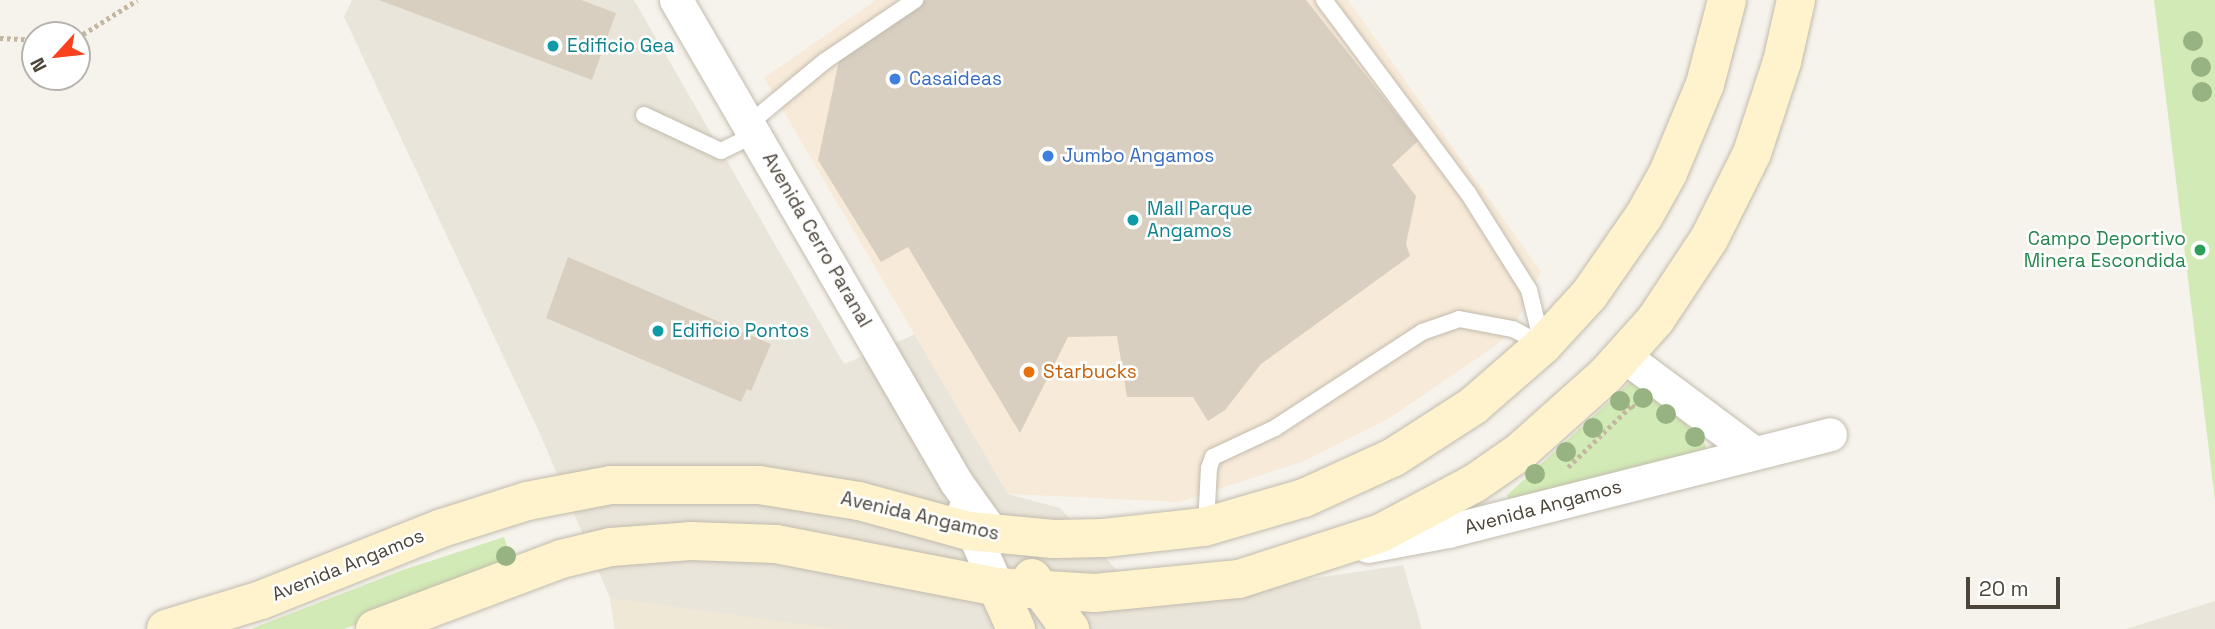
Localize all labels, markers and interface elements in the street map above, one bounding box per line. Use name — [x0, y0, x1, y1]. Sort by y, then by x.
north arrow — [21, 21, 91, 91]
place label: Edificio Gea — [567, 35, 675, 57]
marker: Edificio Gea — [545, 38, 561, 54]
text: N — [25, 54, 53, 76]
place label: Casaideas — [909, 68, 1002, 90]
marker: Casaideas — [887, 71, 903, 87]
place label: Jumbo Angamos — [1062, 145, 1214, 167]
street label: Avenida Cerro Paranal — [758, 148, 876, 332]
marker: Jumbo Angamos — [1040, 148, 1056, 164]
place label: Mall Parque Angamos — [1147, 198, 1253, 242]
marker: Mall Parque Angamos — [1125, 212, 1141, 228]
place label: Campo Deportivo Minera Escondida — [2024, 228, 2186, 272]
marker: Campo Deportivo Minera Escondida — [2192, 242, 2208, 258]
place label: Edificio Pontos — [672, 320, 809, 342]
marker: Edificio Pontos — [650, 323, 666, 339]
place label: Starbucks — [1043, 361, 1137, 383]
marker: Starbucks — [1021, 364, 1037, 380]
street label: Avenida Angamos — [1462, 475, 1624, 539]
street label: Avenida Angamos — [839, 487, 1001, 545]
street label: Avenida Angamos — [269, 524, 427, 606]
scale bar — [1970, 562, 2064, 606]
text: 20 m — [1979, 575, 2029, 602]

